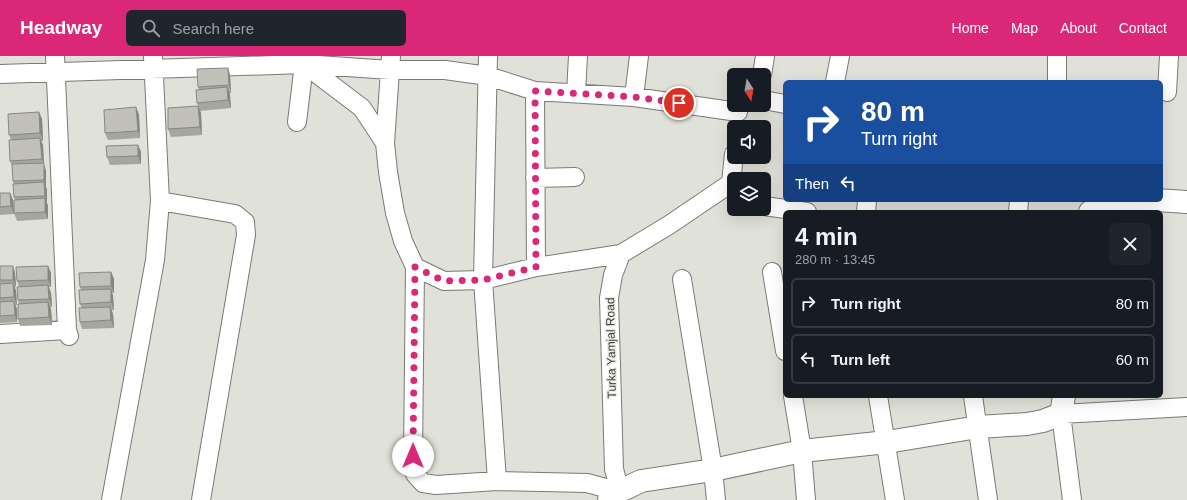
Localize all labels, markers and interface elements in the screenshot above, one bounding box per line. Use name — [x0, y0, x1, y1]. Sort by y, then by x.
search box — [126, 10, 406, 46]
text: Headway — [20, 17, 102, 38]
icon: search — [140, 17, 162, 39]
text: Search here — [172, 20, 254, 37]
text: Home — [952, 20, 989, 36]
text: Map — [1011, 20, 1038, 36]
text: About — [1060, 20, 1097, 36]
text: Contact — [1119, 20, 1167, 36]
north arrow — [727, 68, 771, 112]
map controls — [727, 68, 771, 216]
pin — [662, 86, 696, 120]
icon: arrive — [668, 92, 690, 114]
icon: right — [795, 96, 847, 148]
text: 80 m — [861, 96, 925, 127]
button: sound — [727, 120, 771, 164]
text: Turn right — [861, 129, 937, 149]
button: layers — [727, 172, 771, 216]
icon: left — [837, 172, 859, 194]
text: Then — [795, 175, 829, 192]
text: 4 min — [795, 223, 858, 250]
button: close — [1109, 223, 1151, 265]
text: 280 m · 13:45 — [795, 252, 875, 267]
icon: right — [797, 292, 819, 314]
text: Turn right — [831, 295, 901, 312]
text: 80 m — [1116, 295, 1149, 312]
street label: Turka Yamjal Road — [603, 297, 619, 399]
icon: left — [797, 348, 819, 370]
text: Turn left — [831, 351, 890, 368]
text: 60 m — [1116, 351, 1149, 368]
position arrow — [392, 435, 434, 477]

